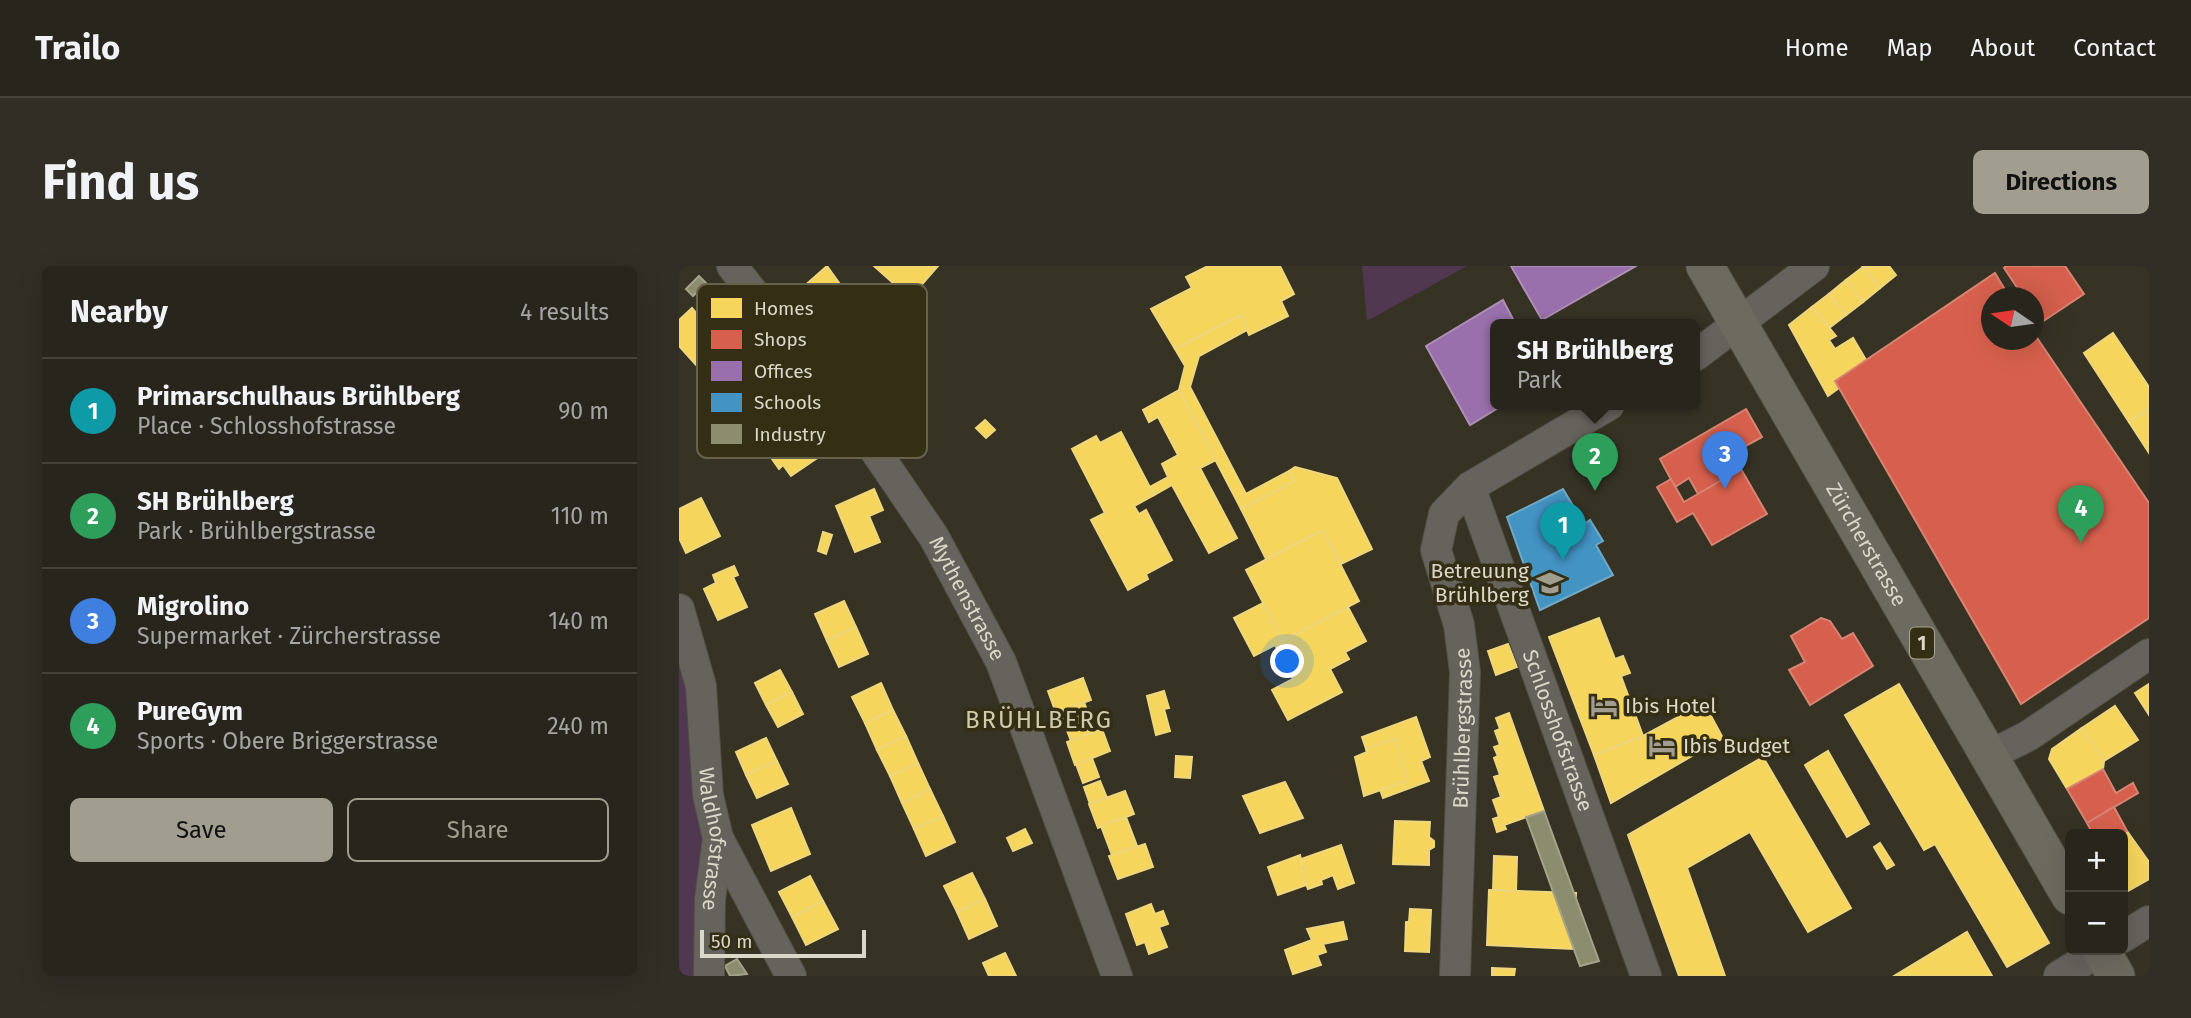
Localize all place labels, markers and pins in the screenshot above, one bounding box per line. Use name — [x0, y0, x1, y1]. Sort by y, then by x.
pin: 3 — [1702, 431, 1748, 489]
pin: 2 — [1572, 433, 1618, 491]
pin: 4 — [2058, 485, 2104, 543]
pin: 1 — [1540, 502, 1586, 560]
place label: Betreuung Brühlberg — [1431, 558, 1529, 608]
school or university icon: Betreuung Brühlberg — [1535, 568, 1565, 598]
hotel icon: Ibis Hotel — [1589, 691, 1619, 721]
place label: Ibis Hotel — [1625, 693, 1716, 719]
hotel icon: Ibis Budget — [1647, 731, 1677, 761]
place label: Ibis Budget — [1683, 733, 1791, 759]

